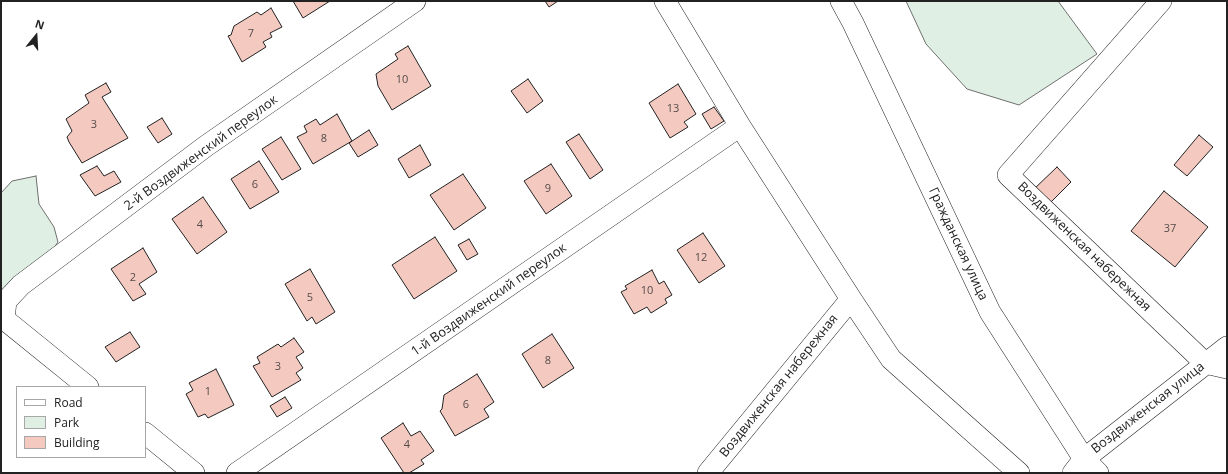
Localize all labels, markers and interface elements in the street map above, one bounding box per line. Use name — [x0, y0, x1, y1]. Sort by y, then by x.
north arrow — [16, 16, 56, 56]
text: N — [33, 16, 46, 33]
house number: 7 — [248, 27, 254, 41]
house number: 10 — [396, 73, 408, 87]
street label: 2-й Воздвиженский переулок — [121, 92, 281, 214]
house number: 13 — [667, 102, 679, 116]
house number: 3 — [91, 118, 97, 132]
house number: 8 — [321, 132, 327, 146]
house number: 6 — [252, 178, 258, 192]
street label: Воздвиженская набережная — [1014, 179, 1154, 315]
house number: 9 — [545, 182, 551, 196]
street label: Гражданская улица — [925, 185, 991, 303]
house number: 4 — [197, 218, 203, 232]
house number: 37 — [1164, 222, 1176, 236]
street label: 1-й Воздвиженский переулок — [408, 240, 570, 360]
house number: 12 — [695, 251, 707, 265]
house number: 2 — [130, 271, 136, 285]
house number: 10 — [641, 284, 653, 298]
house number: 5 — [307, 291, 313, 305]
street label: Воздвиженская набережная — [716, 311, 842, 461]
house number: 8 — [545, 354, 551, 368]
street label: Воздвиженская улица — [1088, 359, 1208, 457]
house number: 3 — [275, 360, 281, 374]
house number: 1 — [205, 385, 211, 399]
legend — [16, 386, 146, 458]
text: Road — [54, 394, 83, 411]
house number: 6 — [463, 398, 469, 412]
text: Park — [54, 414, 79, 431]
text: Building — [54, 434, 99, 451]
house number: 4 — [404, 438, 410, 452]

